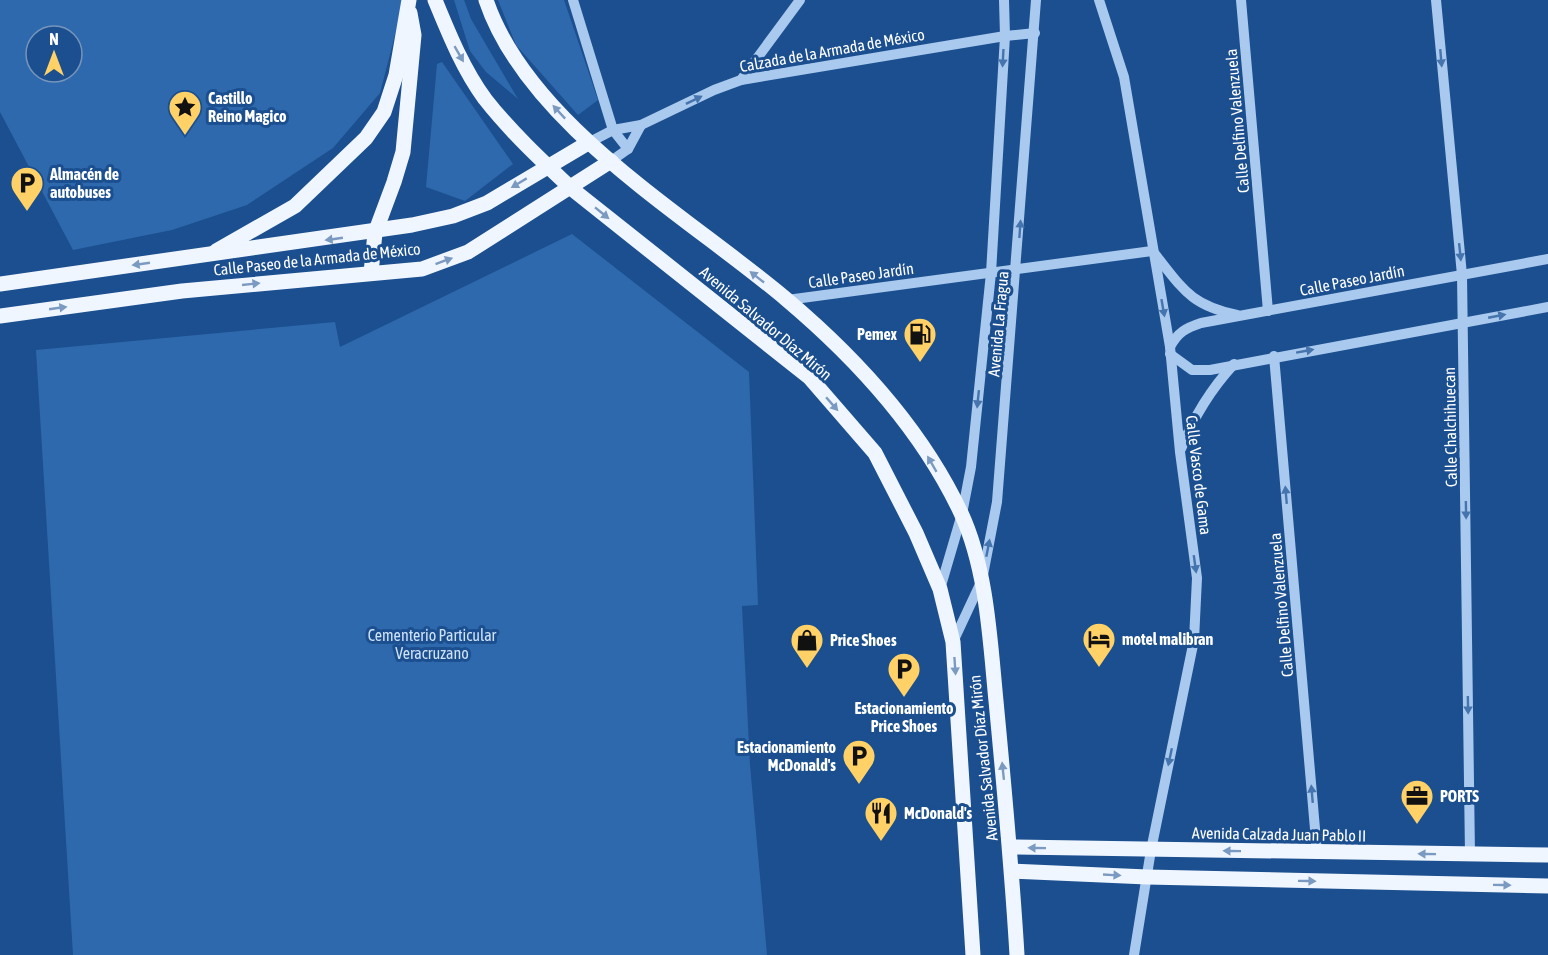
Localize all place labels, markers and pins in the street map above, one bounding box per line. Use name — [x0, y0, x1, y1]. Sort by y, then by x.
place icon: Castillo Reino Magico — [167, 89, 203, 136]
place label: Castillo Reino Magico — [208, 89, 287, 125]
parking icon: Almacén de autobuses — [9, 165, 45, 212]
place label: Almacén de autobuses — [49, 165, 119, 201]
fuel station icon: Pemex — [902, 316, 938, 363]
place label: Pemex — [857, 325, 898, 343]
hotel icon: motel malibran — [1081, 621, 1117, 668]
shop icon: Price Shoes — [789, 622, 825, 669]
place label: motel malibran — [1122, 630, 1213, 648]
place label: Price Shoes — [830, 631, 897, 649]
parking icon: Estacionamiento Price Shoes — [886, 651, 922, 698]
place label: Estacionamiento Price Shoes — [854, 699, 954, 735]
place label: Estacionamiento McDonald's — [737, 738, 836, 774]
parking icon: Estacionamiento McDonald's — [841, 738, 877, 785]
office icon: PORTS — [1399, 778, 1435, 825]
place label: PORTS — [1440, 787, 1479, 805]
restaurant icon: McDonald's — [863, 795, 899, 842]
place label: McDonald's — [904, 804, 973, 822]

